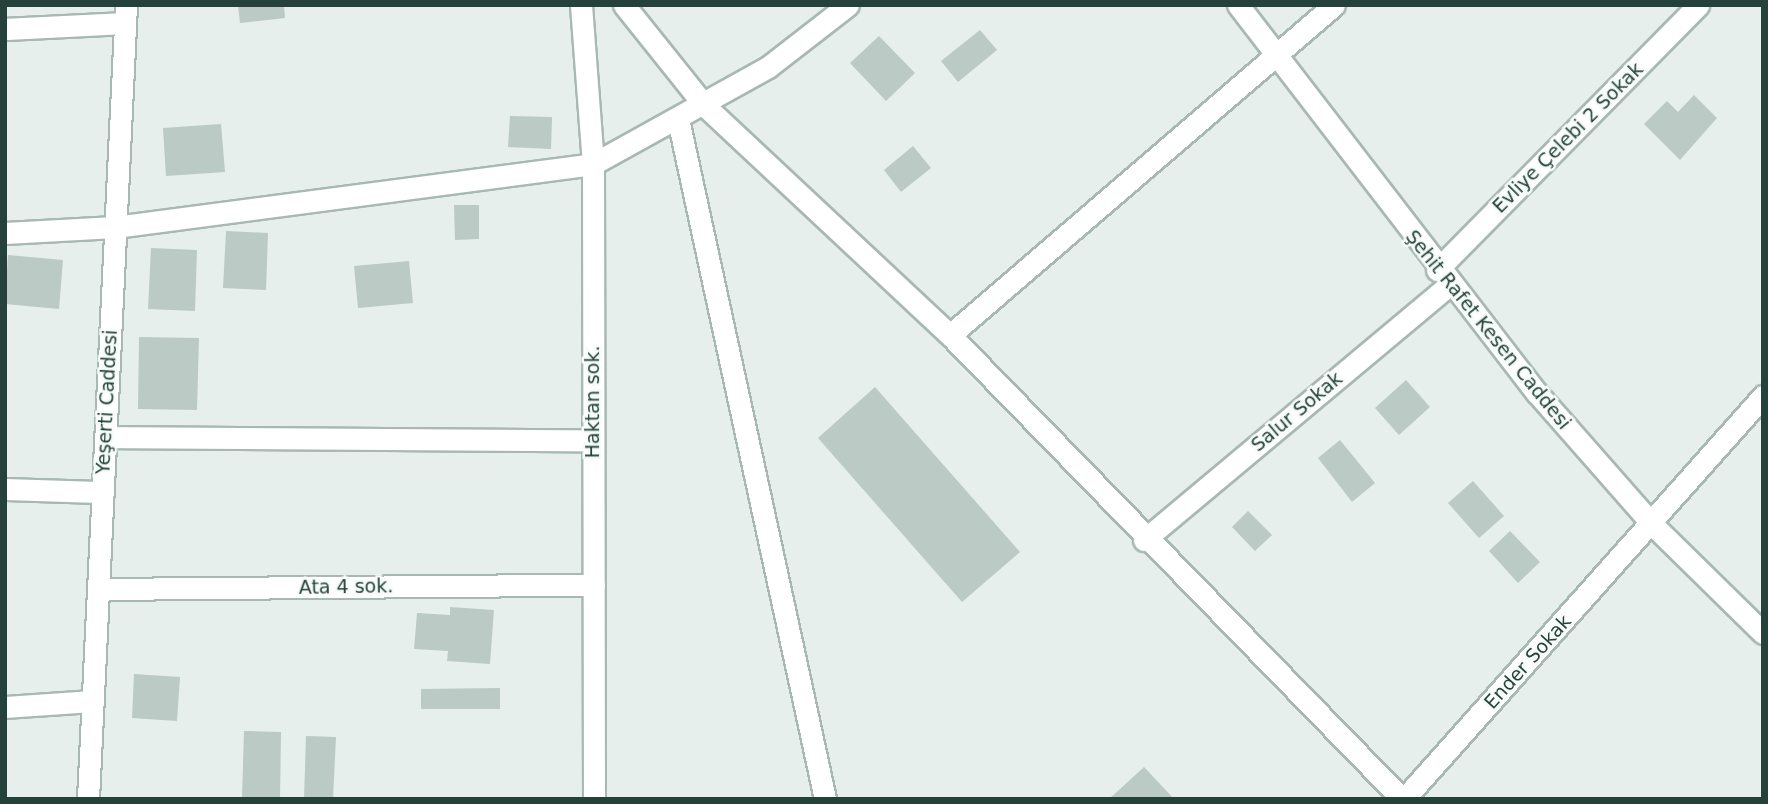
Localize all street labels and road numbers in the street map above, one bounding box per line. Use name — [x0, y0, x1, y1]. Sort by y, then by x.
street label: Evliye Çelebi 2 Sokak — [1488, 58, 1648, 218]
street label: Şehit Rafet Kesen Caddesi — [1401, 226, 1575, 434]
street label: Yeşerti Caddesi — [92, 329, 122, 475]
street label: Haktan sok. — [582, 346, 604, 458]
street label: Salur Sokak — [1247, 367, 1347, 457]
street label: Ata 4 sok. — [299, 575, 393, 599]
street label: Ender Sokak — [1480, 610, 1576, 714]

